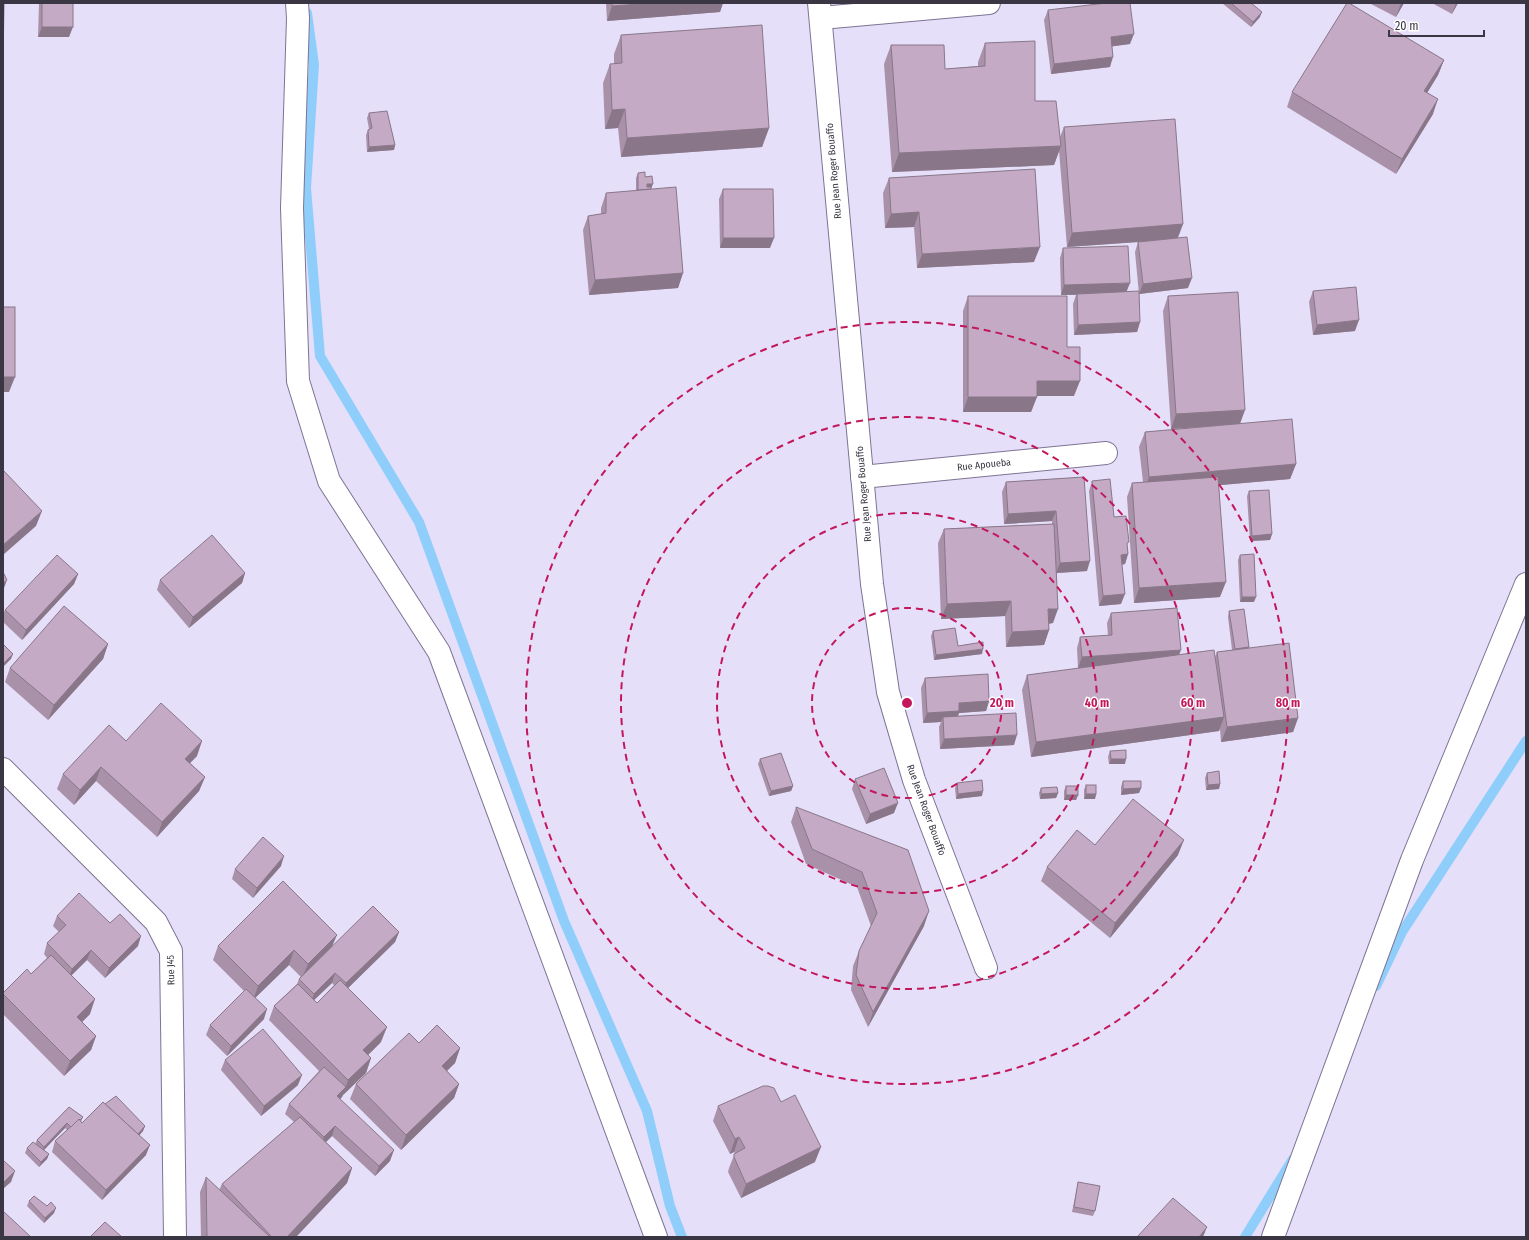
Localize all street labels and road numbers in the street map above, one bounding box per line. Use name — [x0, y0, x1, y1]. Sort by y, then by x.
street label: Rue Jean Roger Bouaffo — [824, 123, 844, 219]
street label: Rue Jean Roger Bouaffo — [854, 446, 874, 542]
street label: Rue Apoueba — [956, 456, 1012, 474]
street label: Rue Jean Roger Bouaffo — [904, 763, 948, 857]
street label: Rue J45 — [164, 954, 178, 985]

